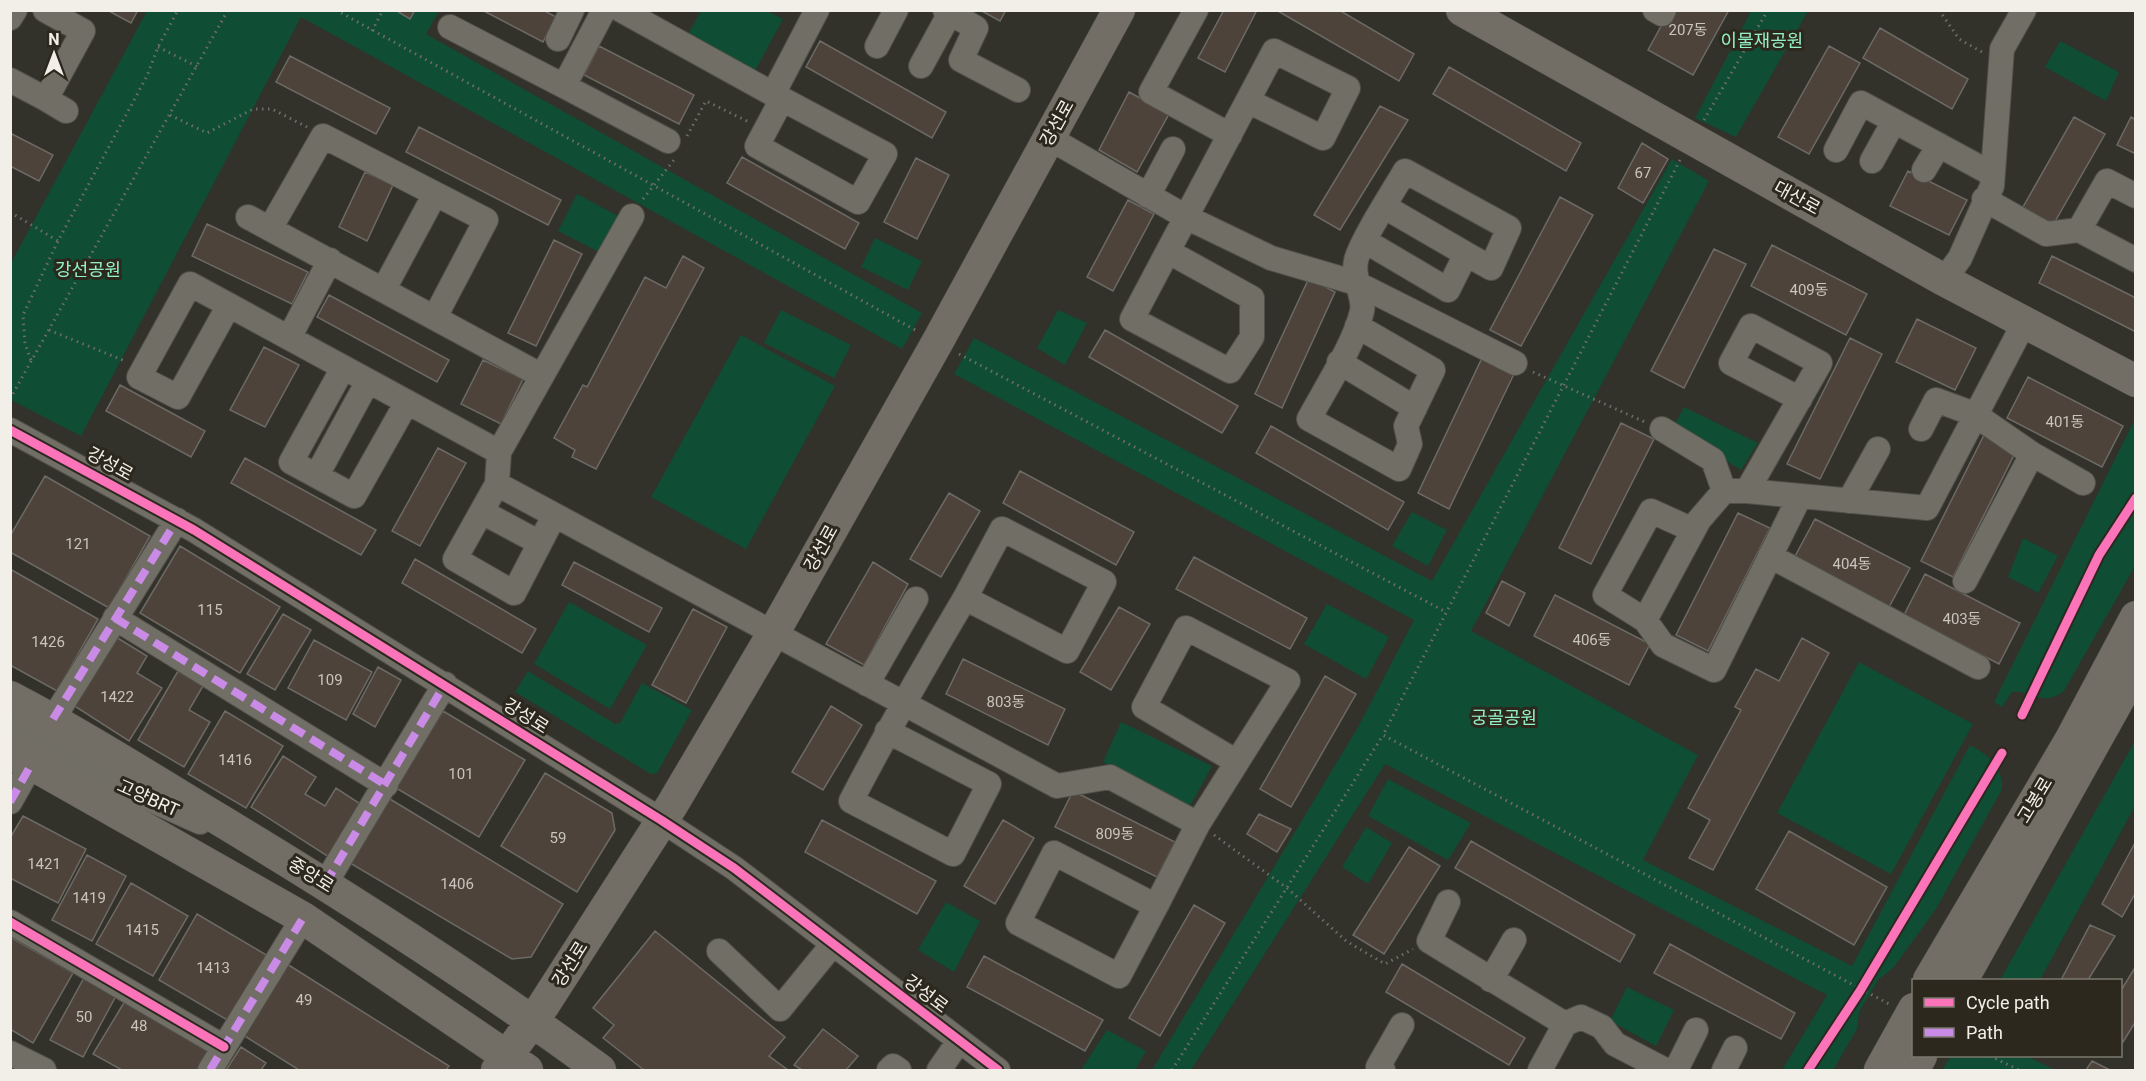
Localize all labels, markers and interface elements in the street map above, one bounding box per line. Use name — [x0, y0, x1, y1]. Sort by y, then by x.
house number: 207동 — [1668, 21, 1708, 39]
north arrow — [24, 24, 84, 84]
text: N — [48, 30, 60, 49]
park label: 이물재공원 — [1721, 30, 1803, 51]
street label: 강선로 — [1035, 96, 1078, 150]
house number: 67 — [1635, 164, 1651, 182]
street label: 대산로 — [1770, 176, 1824, 219]
park label: 강선공원 — [55, 259, 121, 280]
house number: 409동 — [1789, 281, 1829, 299]
house number: 401동 — [2045, 413, 2085, 431]
street label: 강성로 — [83, 442, 137, 485]
street label: 강선로 — [799, 521, 842, 575]
house number: 121 — [65, 535, 91, 553]
house number: 404동 — [1832, 555, 1872, 573]
house number: 115 — [197, 601, 223, 619]
house number: 403동 — [1942, 610, 1982, 628]
house number: 406동 — [1572, 631, 1612, 649]
house number: 1426 — [31, 633, 65, 651]
house number: 109 — [317, 671, 343, 689]
house number: 1422 — [100, 688, 134, 706]
house number: 803동 — [986, 693, 1026, 711]
street label: 강성로 — [500, 694, 553, 738]
park label: 궁골공원 — [1471, 707, 1537, 728]
house number: 1416 — [218, 751, 252, 769]
house number: 101 — [448, 765, 474, 783]
street label: 고봉로 — [2013, 773, 2056, 826]
street label: 고양BRT — [114, 775, 183, 821]
house number: 809동 — [1095, 825, 1135, 843]
house number: 59 — [550, 829, 566, 847]
street label: 중앙로 — [285, 853, 338, 897]
house number: 1421 — [27, 855, 61, 873]
house number: 1406 — [440, 875, 474, 893]
house number: 1419 — [72, 889, 106, 907]
house number: 1415 — [125, 921, 159, 939]
street label: 강선로 — [548, 937, 592, 990]
house number: 1413 — [196, 959, 230, 977]
street label: 강성로 — [900, 970, 952, 1017]
legend — [1912, 979, 2122, 1057]
house number: 49 — [296, 991, 312, 1009]
text: Cycle path — [1966, 992, 2050, 1013]
house number: 50 — [76, 1008, 92, 1026]
house number: 48 — [131, 1017, 147, 1035]
text: Path — [1966, 1022, 2003, 1043]

